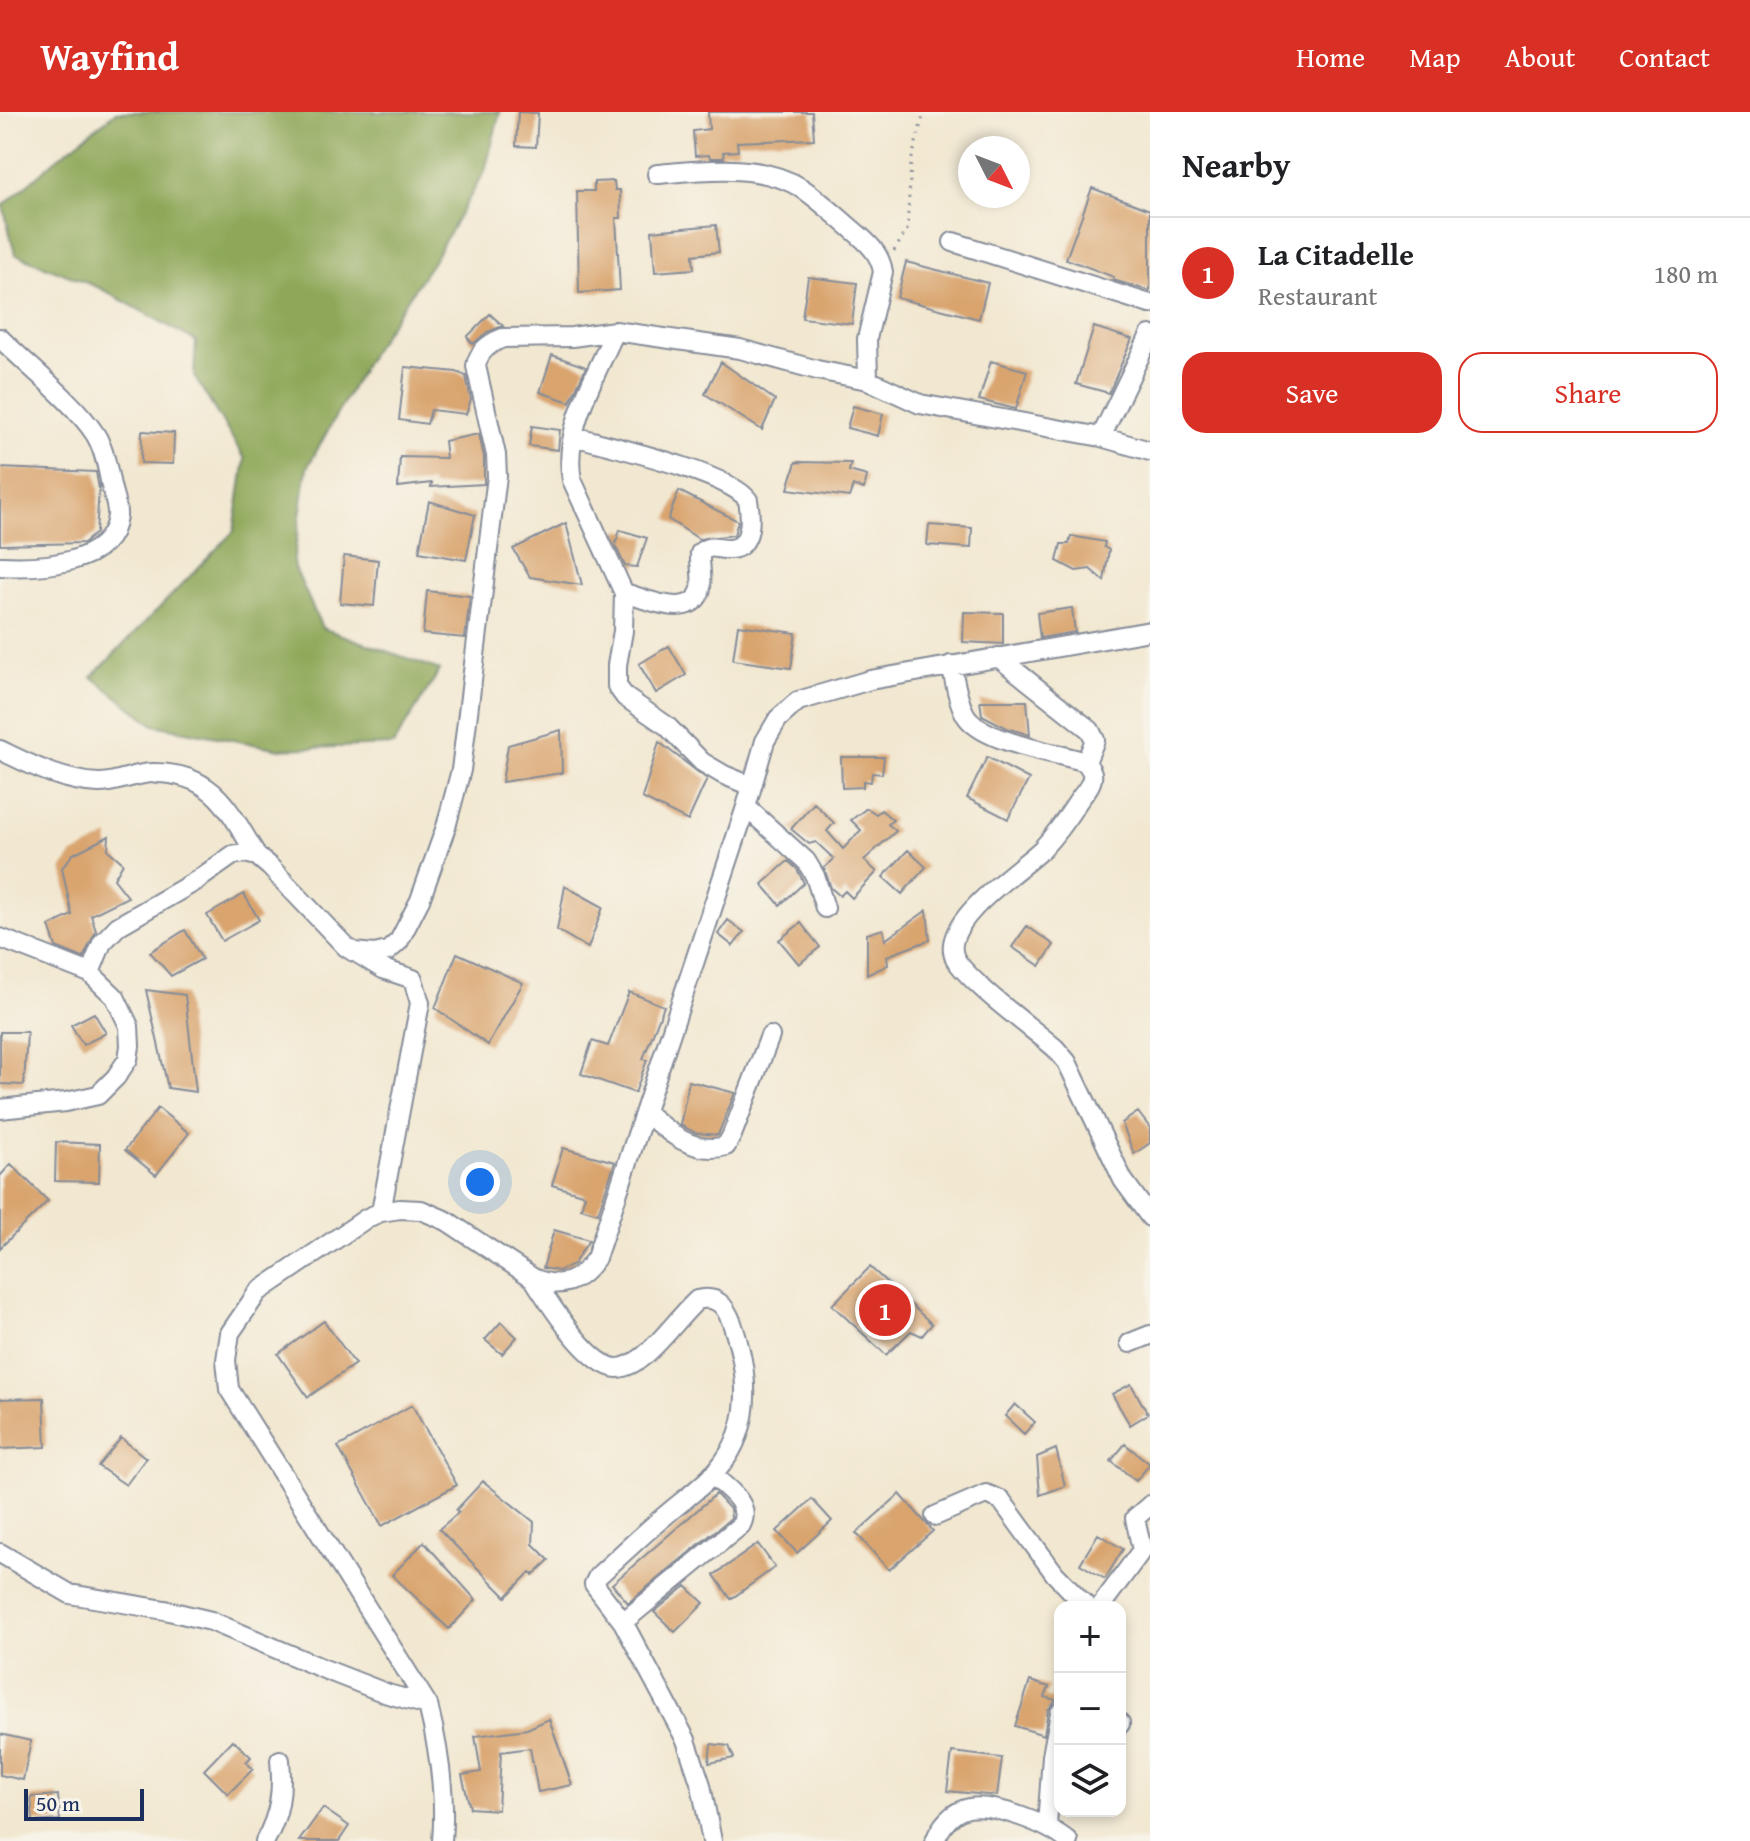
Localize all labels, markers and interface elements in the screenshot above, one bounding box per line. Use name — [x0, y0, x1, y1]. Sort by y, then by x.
text: Wayfind — [40, 28, 179, 84]
text: Home — [1296, 36, 1365, 77]
text: Map — [1409, 36, 1461, 77]
text: About — [1505, 36, 1575, 77]
text: Contact — [1619, 36, 1710, 77]
north arrow — [958, 136, 1030, 208]
text: Nearby — [1182, 140, 1291, 189]
text: La Citadelle — [1258, 232, 1414, 276]
text: 1 — [1201, 254, 1215, 293]
text: 180 m — [1653, 254, 1718, 293]
text: Restaurant — [1258, 276, 1378, 315]
button: Save — [1182, 352, 1442, 433]
button: Share — [1458, 352, 1718, 433]
your location — [460, 1162, 500, 1202]
pin: 1 — [859, 1280, 911, 1340]
map controls — [1054, 1601, 1126, 1817]
button: + — [1054, 1601, 1126, 1673]
button: − — [1054, 1673, 1126, 1745]
button: layers — [1054, 1745, 1126, 1817]
scale bar — [24, 1785, 144, 1821]
text: 50 m — [36, 1787, 80, 1819]

